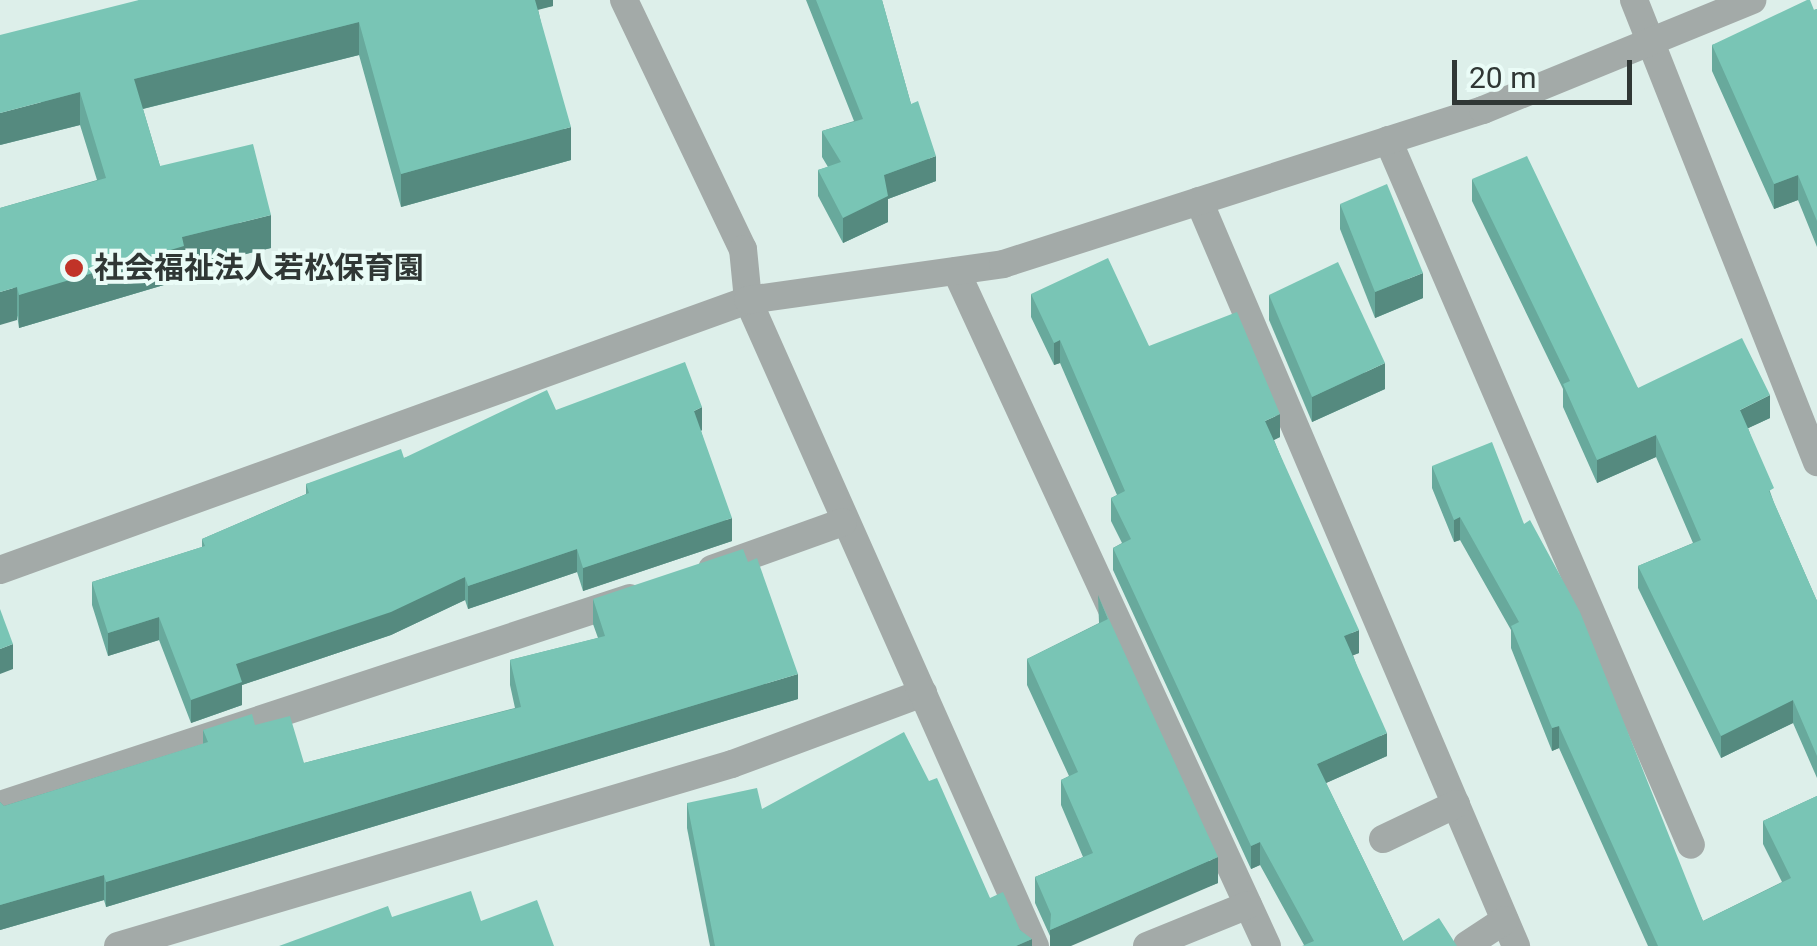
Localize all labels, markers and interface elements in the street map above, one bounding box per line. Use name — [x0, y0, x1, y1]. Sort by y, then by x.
scale bar — [1457, 40, 1637, 102]
text: 20 m — [1469, 60, 1536, 95]
place label: 社会福祉法人若松保育園 — [94, 250, 424, 286]
marker: 社会福祉法人若松保育園 — [63, 257, 85, 279]

